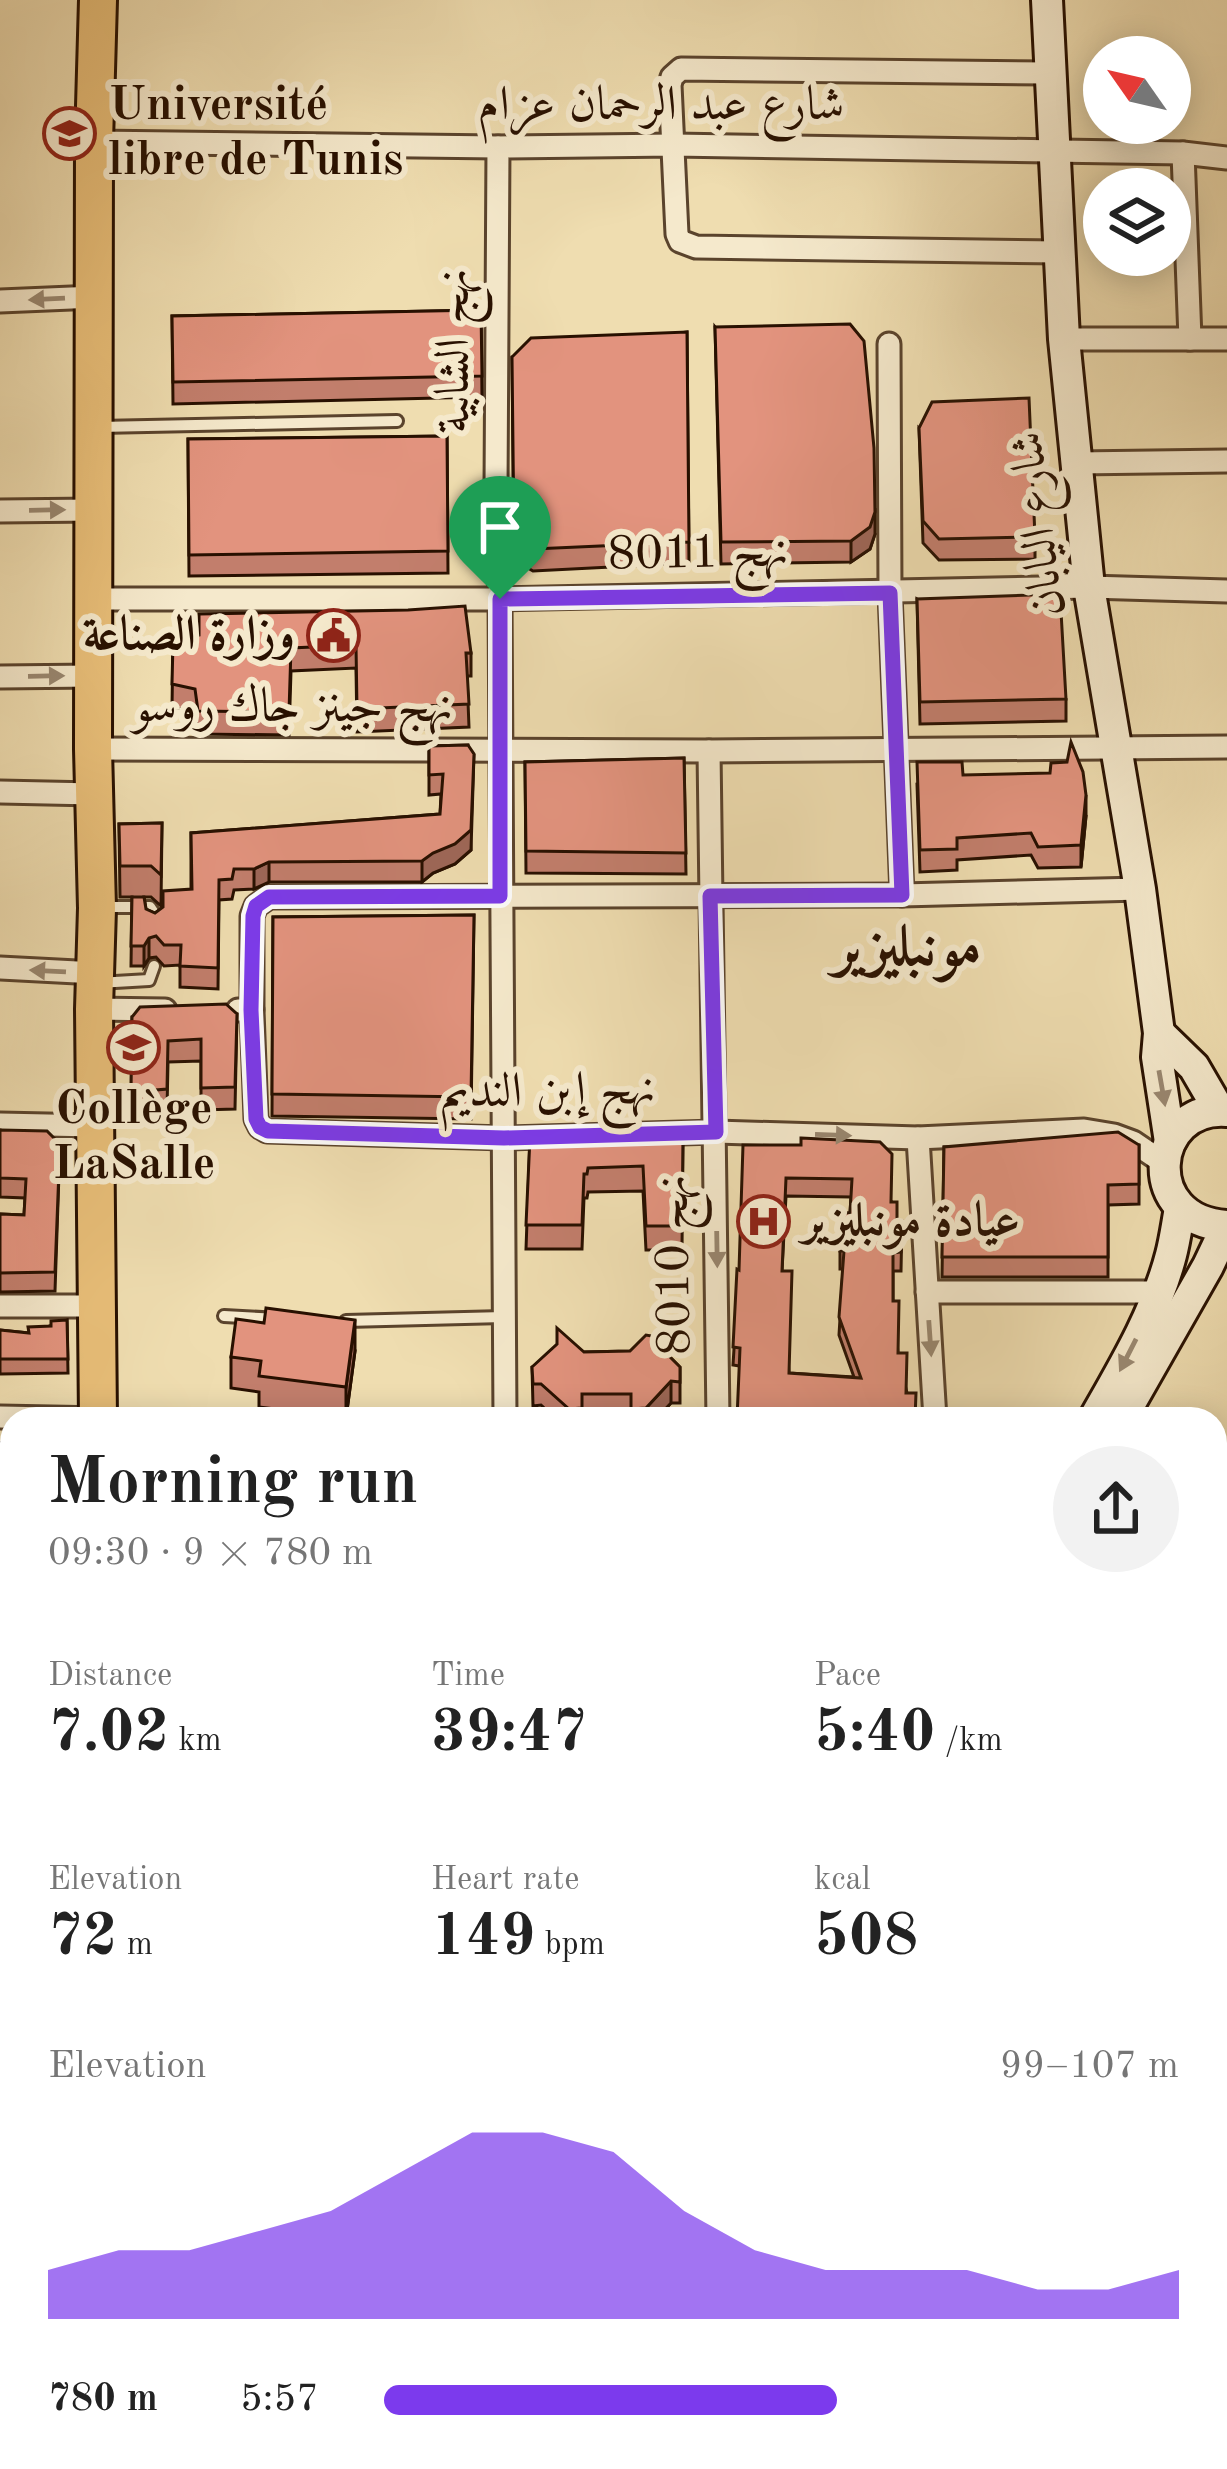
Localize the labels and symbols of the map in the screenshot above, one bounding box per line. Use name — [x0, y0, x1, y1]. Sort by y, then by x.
north arrow — [1083, 36, 1191, 144]
place label: Université libre de Tunis — [108, 82, 404, 185]
street label: شارع عبد الرحمان عزام — [478, 82, 844, 144]
school or university icon: Université libre de Tunis — [41, 106, 97, 162]
street label: نهج الشابية — [431, 269, 494, 433]
one-way arrow — [27, 290, 65, 309]
street label: شارع اليابان — [1004, 427, 1086, 619]
pin — [449, 476, 551, 599]
one-way arrow — [29, 501, 67, 520]
street label: نهج 8011 — [607, 528, 789, 595]
public building icon: وزارة الصناعة — [306, 608, 362, 664]
place label: وزارة الصناعة — [83, 612, 295, 661]
one-way arrow — [28, 667, 66, 686]
street label: نهج جينز جاك روسو — [129, 682, 453, 747]
district label: مونبليزير — [826, 919, 982, 983]
one-way arrow — [29, 961, 66, 980]
school or university icon: Collège LaSalle — [106, 1019, 162, 1075]
street label: نهج إبن النديم — [440, 1066, 656, 1133]
one-way arrow — [1152, 1070, 1171, 1107]
place label: Collège LaSalle — [53, 1086, 215, 1189]
one-way arrow — [815, 1126, 853, 1145]
street label: نهج 8010 — [649, 1174, 716, 1356]
hospital icon: عيادة مونبليزير — [735, 1194, 791, 1250]
place label: عيادة مونبليزير — [797, 1198, 1020, 1250]
one-way arrow — [707, 1231, 727, 1269]
one-way arrow — [920, 1320, 939, 1357]
one-way arrow — [1118, 1338, 1138, 1373]

